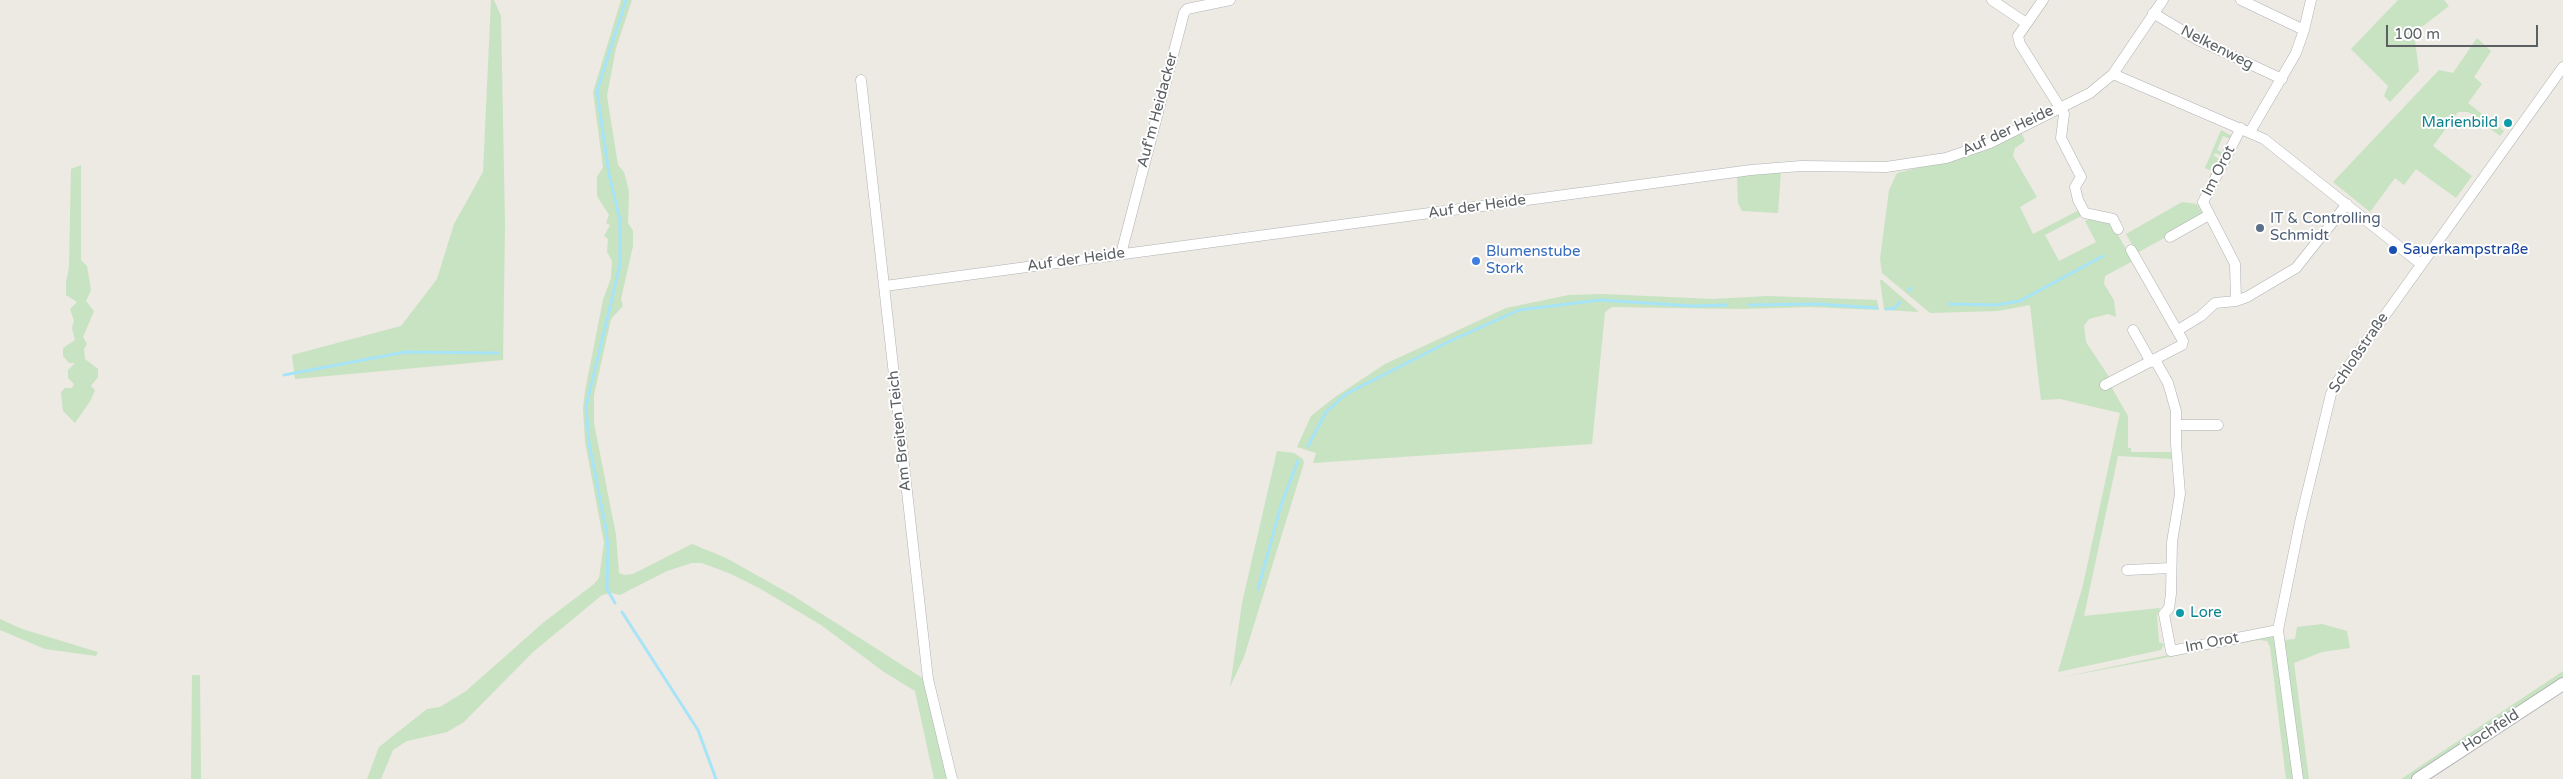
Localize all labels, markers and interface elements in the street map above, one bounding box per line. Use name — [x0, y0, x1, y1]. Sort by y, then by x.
scale bar — [2388, 15, 2540, 47]
street label: Nelkenweg — [2178, 22, 2256, 74]
text: 100 m — [2394, 25, 2440, 43]
street label: Auf'm Heidacker — [1134, 51, 1182, 169]
street label: Auf der Heide — [1959, 102, 2057, 160]
place label: Marienbild — [2422, 114, 2498, 132]
marker: Marienbild — [2502, 117, 2514, 129]
street label: Im Orot — [2199, 143, 2239, 199]
street label: Auf der Heide — [1427, 191, 1527, 223]
place label: IT & Controlling Schmidt — [2270, 210, 2381, 245]
marker: IT & Controlling Schmidt — [2254, 222, 2266, 234]
place label: Sauerkampstraße — [2403, 241, 2528, 259]
place label: Blumenstube Stork — [1486, 243, 1581, 278]
street label: Auf der Heide — [1026, 244, 1126, 276]
marker: Sauerkampstraße — [2387, 244, 2399, 256]
marker: Blumenstube Stork — [1470, 255, 1482, 267]
street label: Schloßstraße — [2326, 309, 2392, 397]
street label: Am Breiten Teich — [885, 370, 915, 492]
place label: Lore — [2190, 604, 2222, 622]
marker: Lore — [2174, 607, 2186, 619]
street label: Im Orot — [2184, 629, 2240, 657]
street label: Hochfeld — [2459, 706, 2523, 756]

